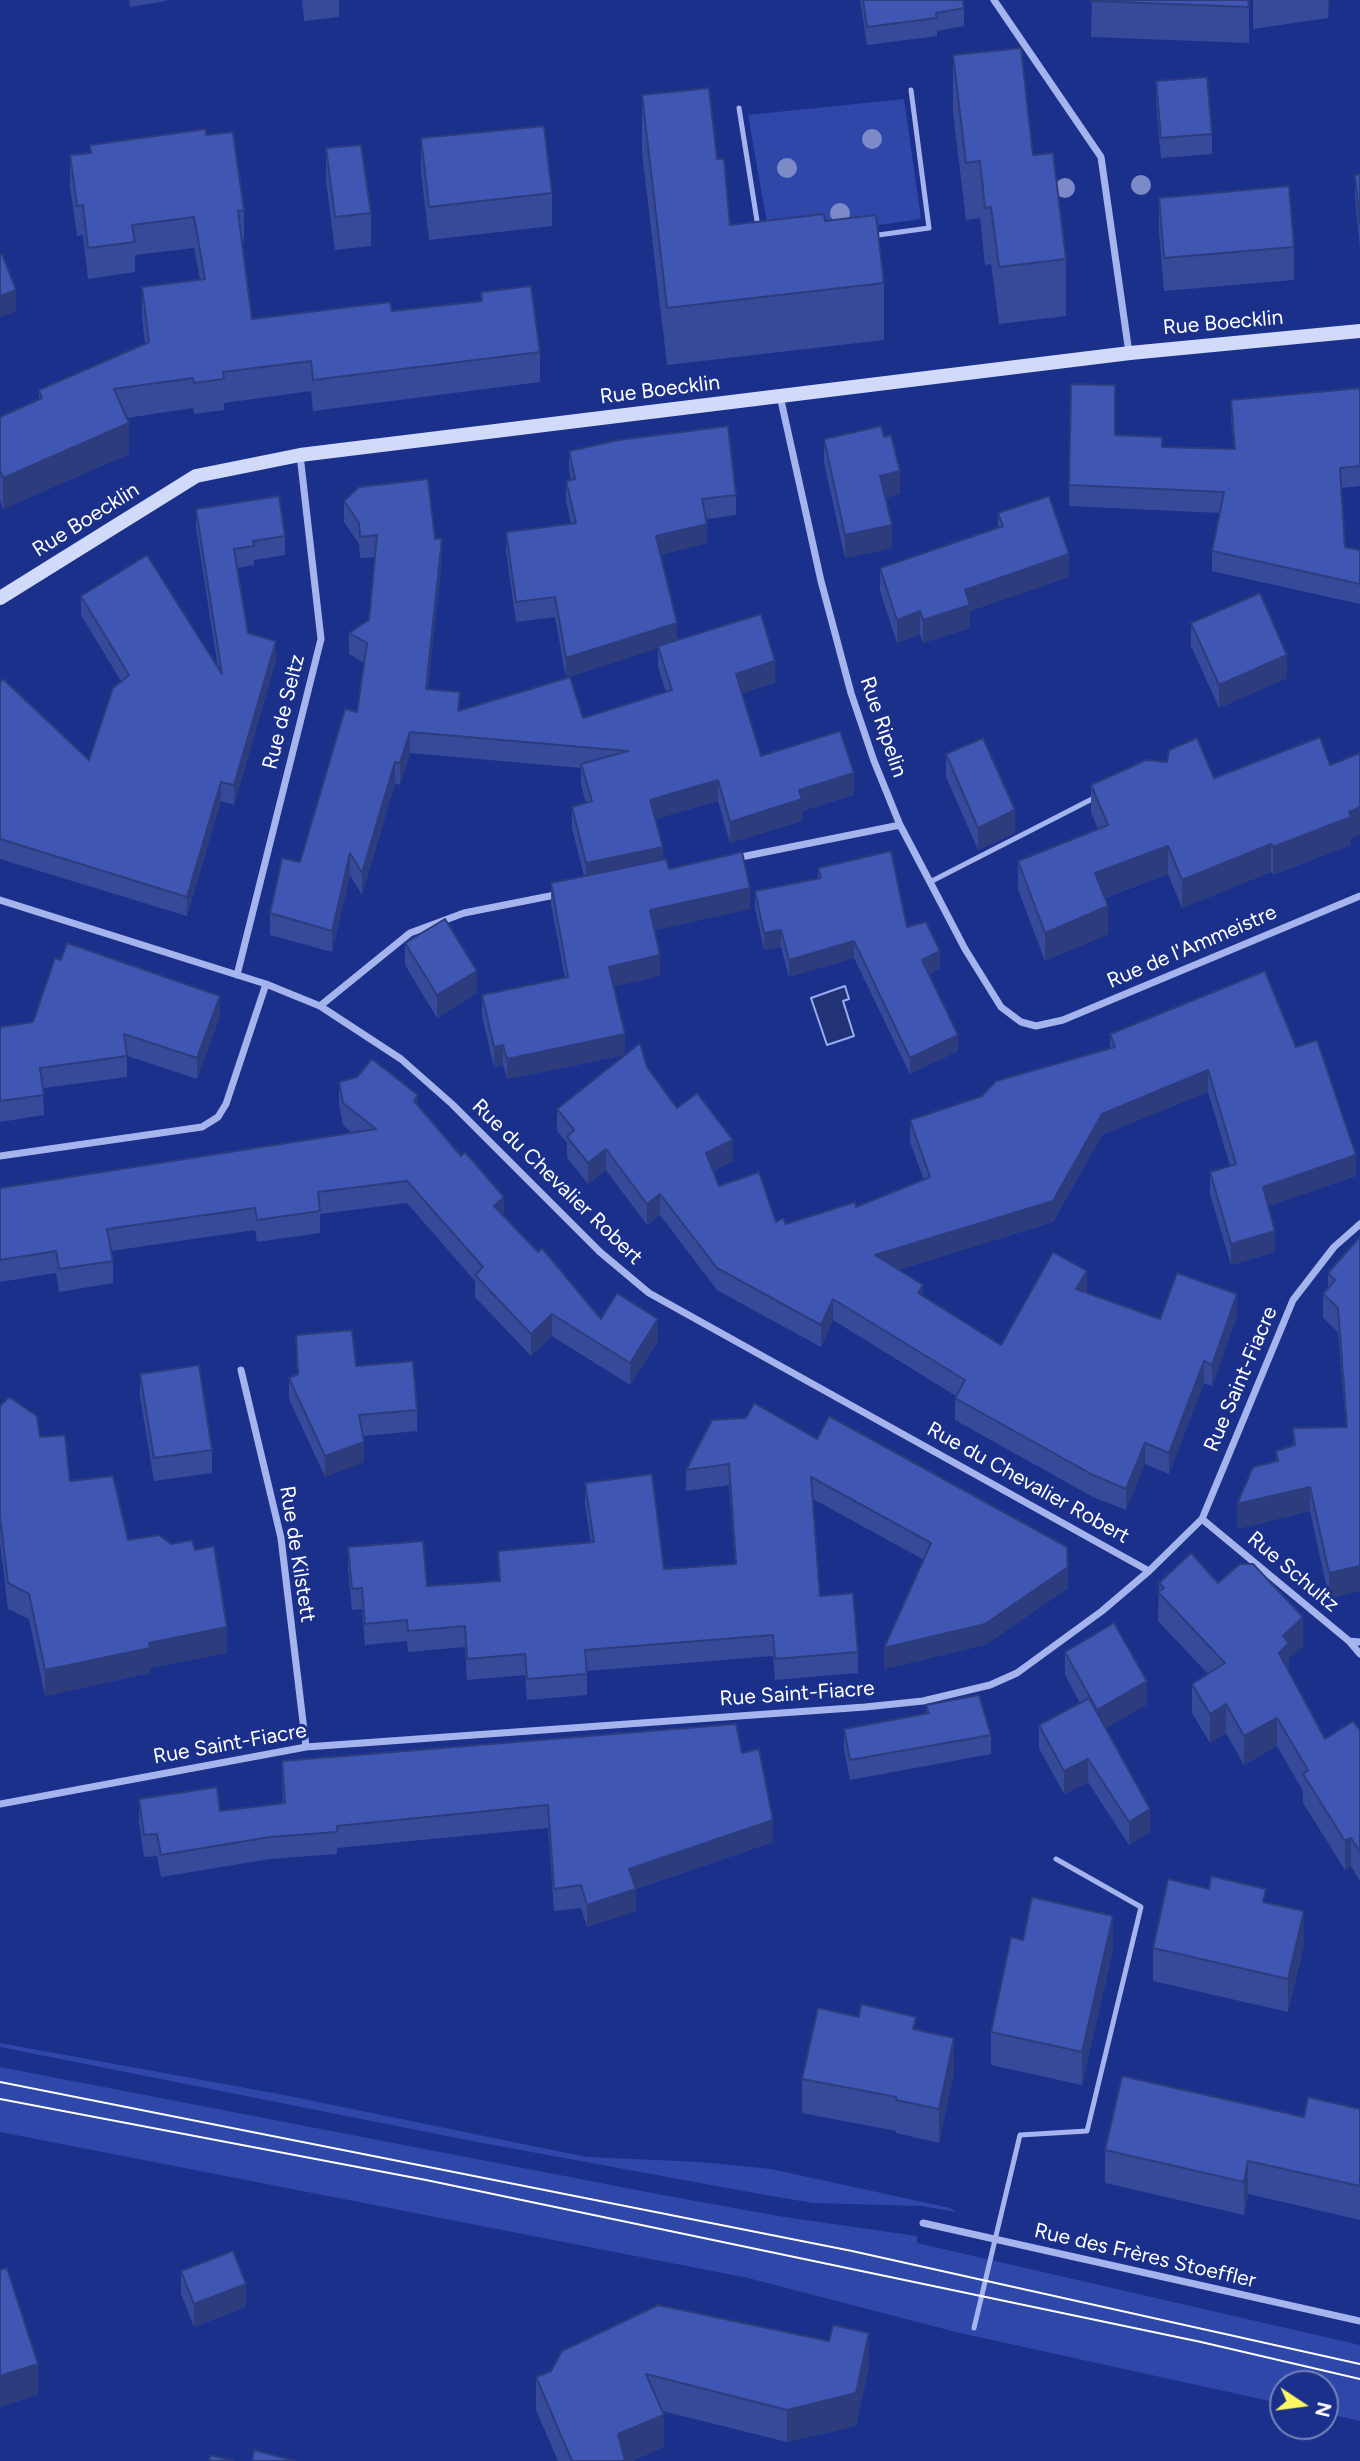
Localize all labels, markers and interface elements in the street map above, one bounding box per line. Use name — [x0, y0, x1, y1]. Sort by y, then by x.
street label: Rue Boecklin — [1162, 305, 1284, 341]
street label: Rue Boecklin — [599, 370, 721, 410]
street label: Rue Boecklin — [28, 477, 144, 563]
street label: Rue de Seltz — [258, 652, 310, 772]
street label: Rue Ripelin — [854, 673, 912, 781]
street label: Rue de l'Ammeistre — [1103, 900, 1281, 994]
street label: Rue du Chevalier Robert — [466, 1094, 648, 1270]
street label: Rue Saint-Fiacre — [1199, 1303, 1283, 1455]
street label: Rue du Chevalier Robert — [922, 1417, 1134, 1549]
street label: Rue de Kilstett — [274, 1484, 320, 1624]
street label: Rue Schultz — [1242, 1526, 1344, 1618]
street label: Rue Saint-Fiacre — [719, 1676, 875, 1712]
street label: Rue Saint-Fiacre — [151, 1718, 309, 1770]
street label: Rue des Frères Stoeffler — [1032, 2218, 1258, 2294]
north arrow — [1269, 2370, 1339, 2440]
text: N — [1310, 2400, 1336, 2419]

